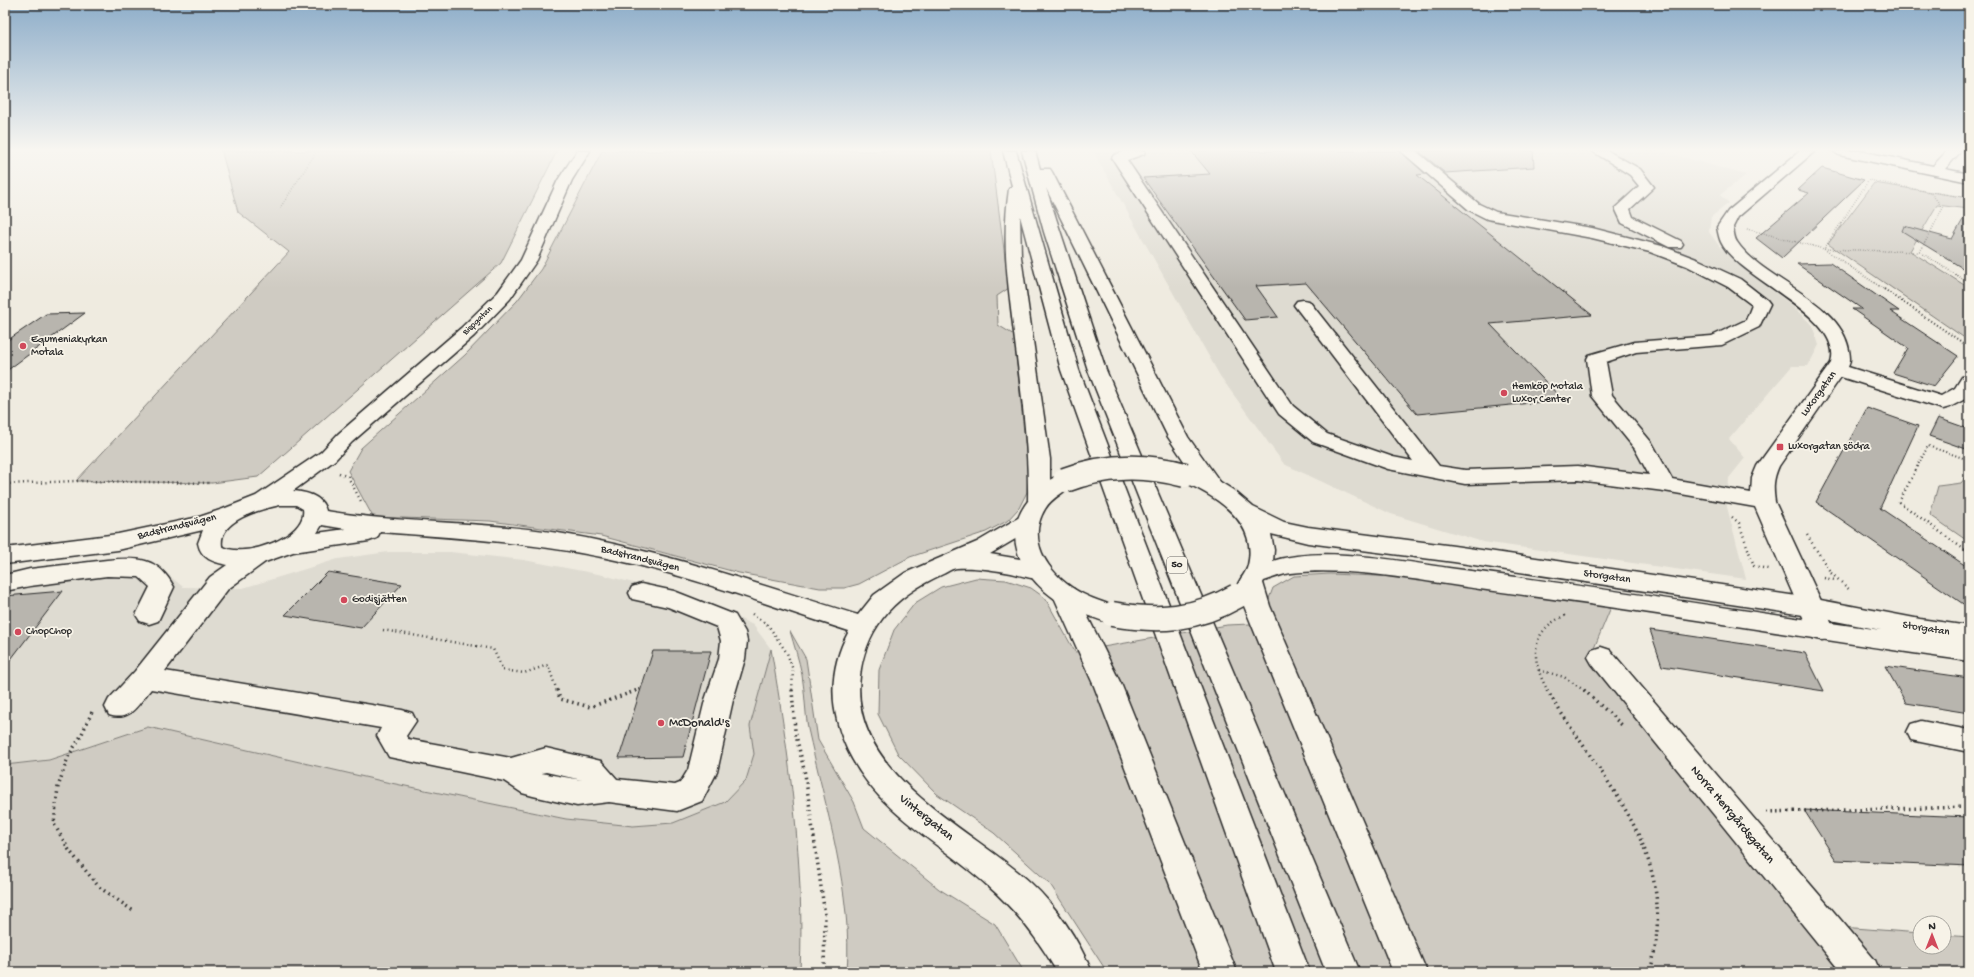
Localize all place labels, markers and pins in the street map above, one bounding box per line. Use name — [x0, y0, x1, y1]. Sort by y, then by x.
place label: Equmeniakyrkan Motala — [31, 334, 108, 359]
marker: Equmeniakyrkan Motala — [18, 341, 28, 351]
place label: Hemköp Motala Luxor Center — [1512, 381, 1584, 406]
marker: Hemköp Motala Luxor Center — [1499, 388, 1509, 398]
place label: Luxorgatan södra — [1788, 441, 1870, 453]
marker: Luxorgatan södra — [1775, 442, 1785, 452]
place label: Godisjätten — [352, 594, 407, 606]
marker: Godisjätten — [339, 595, 349, 605]
place label: ChopChop — [26, 626, 73, 638]
marker: ChopChop — [13, 627, 23, 637]
place label: McDonald's — [669, 716, 731, 731]
marker: McDonald's — [656, 718, 666, 728]

